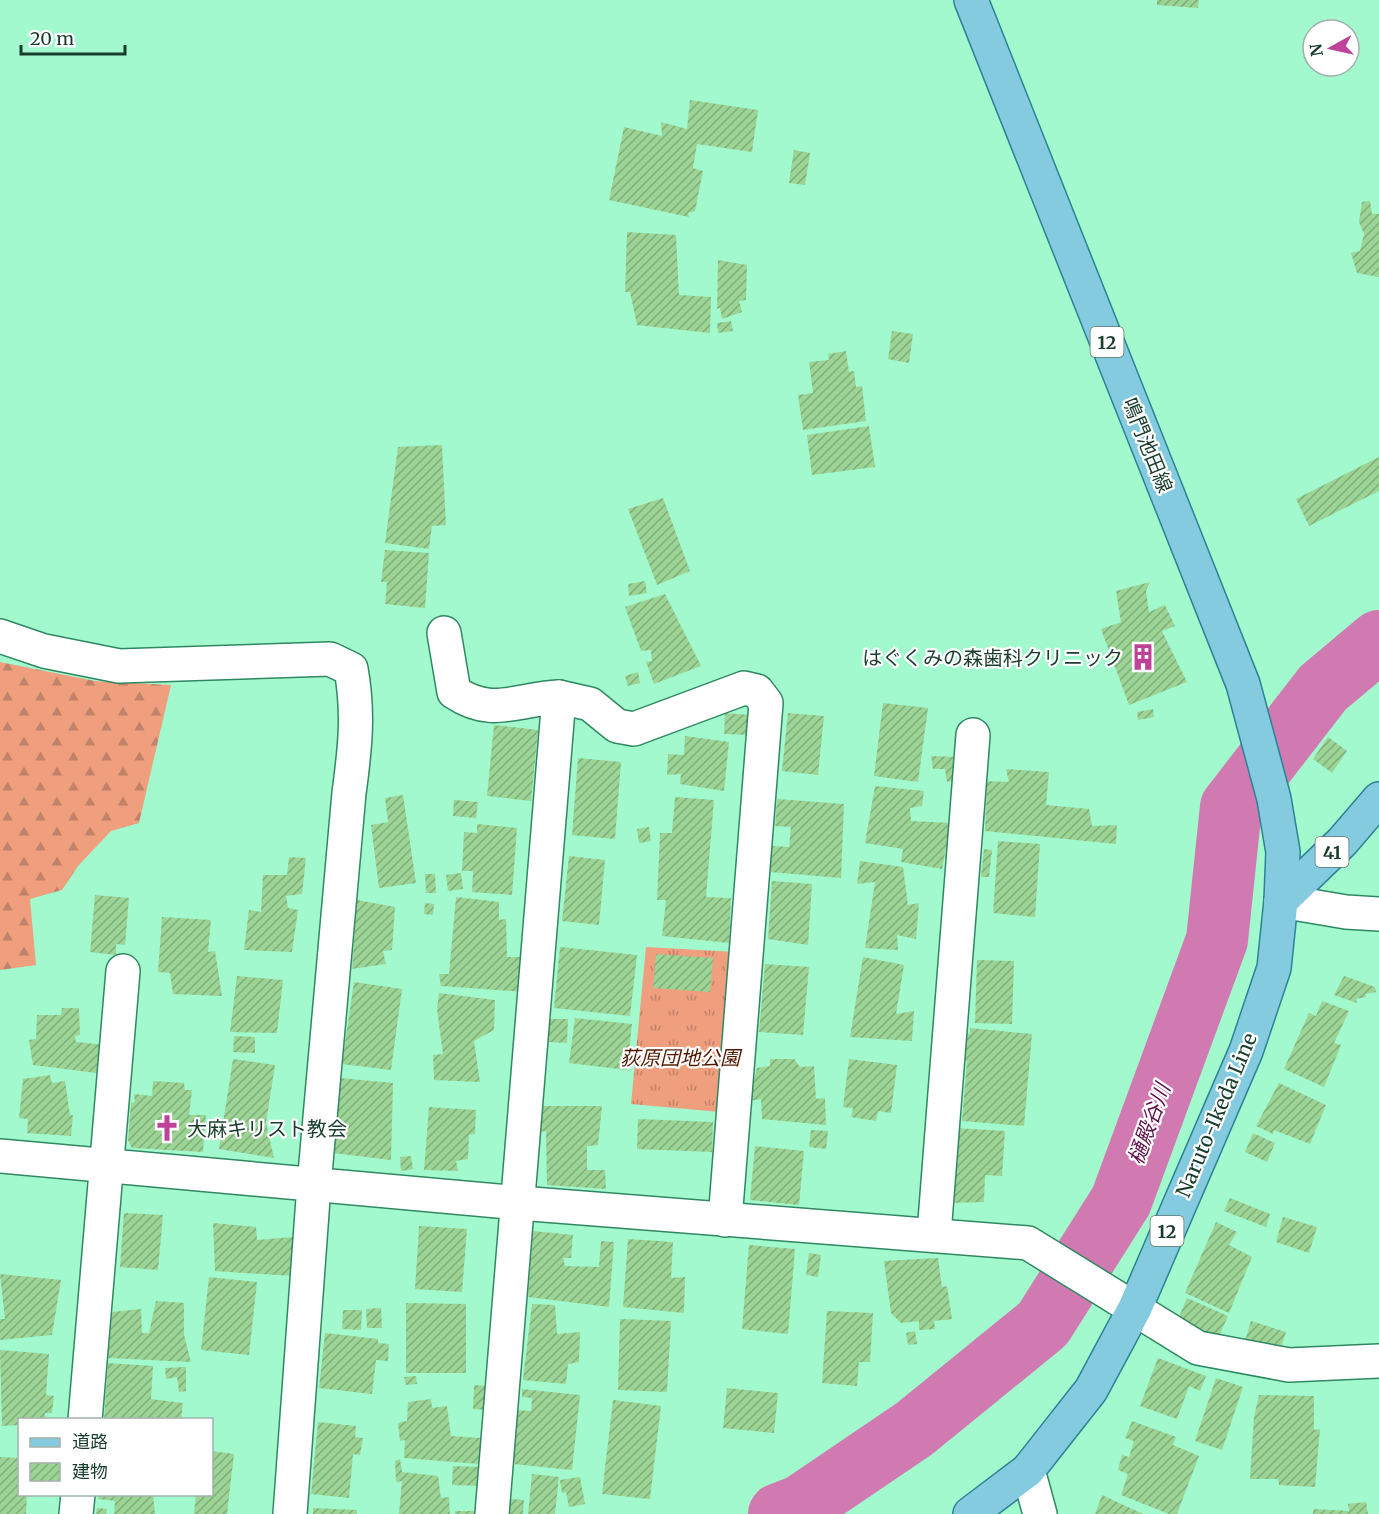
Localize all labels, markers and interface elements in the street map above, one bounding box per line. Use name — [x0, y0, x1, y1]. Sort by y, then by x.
scale bar — [21, 18, 124, 56]
north arrow — [1301, 18, 1361, 78]
text: 20 m — [30, 27, 74, 50]
text: N — [1305, 42, 1327, 58]
road number: 12 — [1090, 327, 1124, 357]
street label: 鳴門池田線 — [1118, 394, 1178, 496]
building icon: はぐくみの森歯科クリニック — [1128, 642, 1158, 672]
place label: はぐくみの森歯科クリニック — [862, 645, 1123, 670]
road number: 41 — [1316, 837, 1348, 867]
street label: Naruto-Ikeda Line — [1170, 1029, 1262, 1201]
park label: 荻原団地公園 — [620, 1045, 743, 1070]
water label: 樋殿谷川 — [1122, 1078, 1177, 1168]
church icon: 大麻キリスト教会 — [152, 1113, 182, 1143]
place label: 大麻キリスト教会 — [187, 1116, 347, 1141]
road number: 12 — [1150, 1216, 1184, 1246]
legend — [18, 1418, 213, 1496]
text: 道路 — [72, 1430, 108, 1453]
text: 建物 — [72, 1460, 108, 1483]

